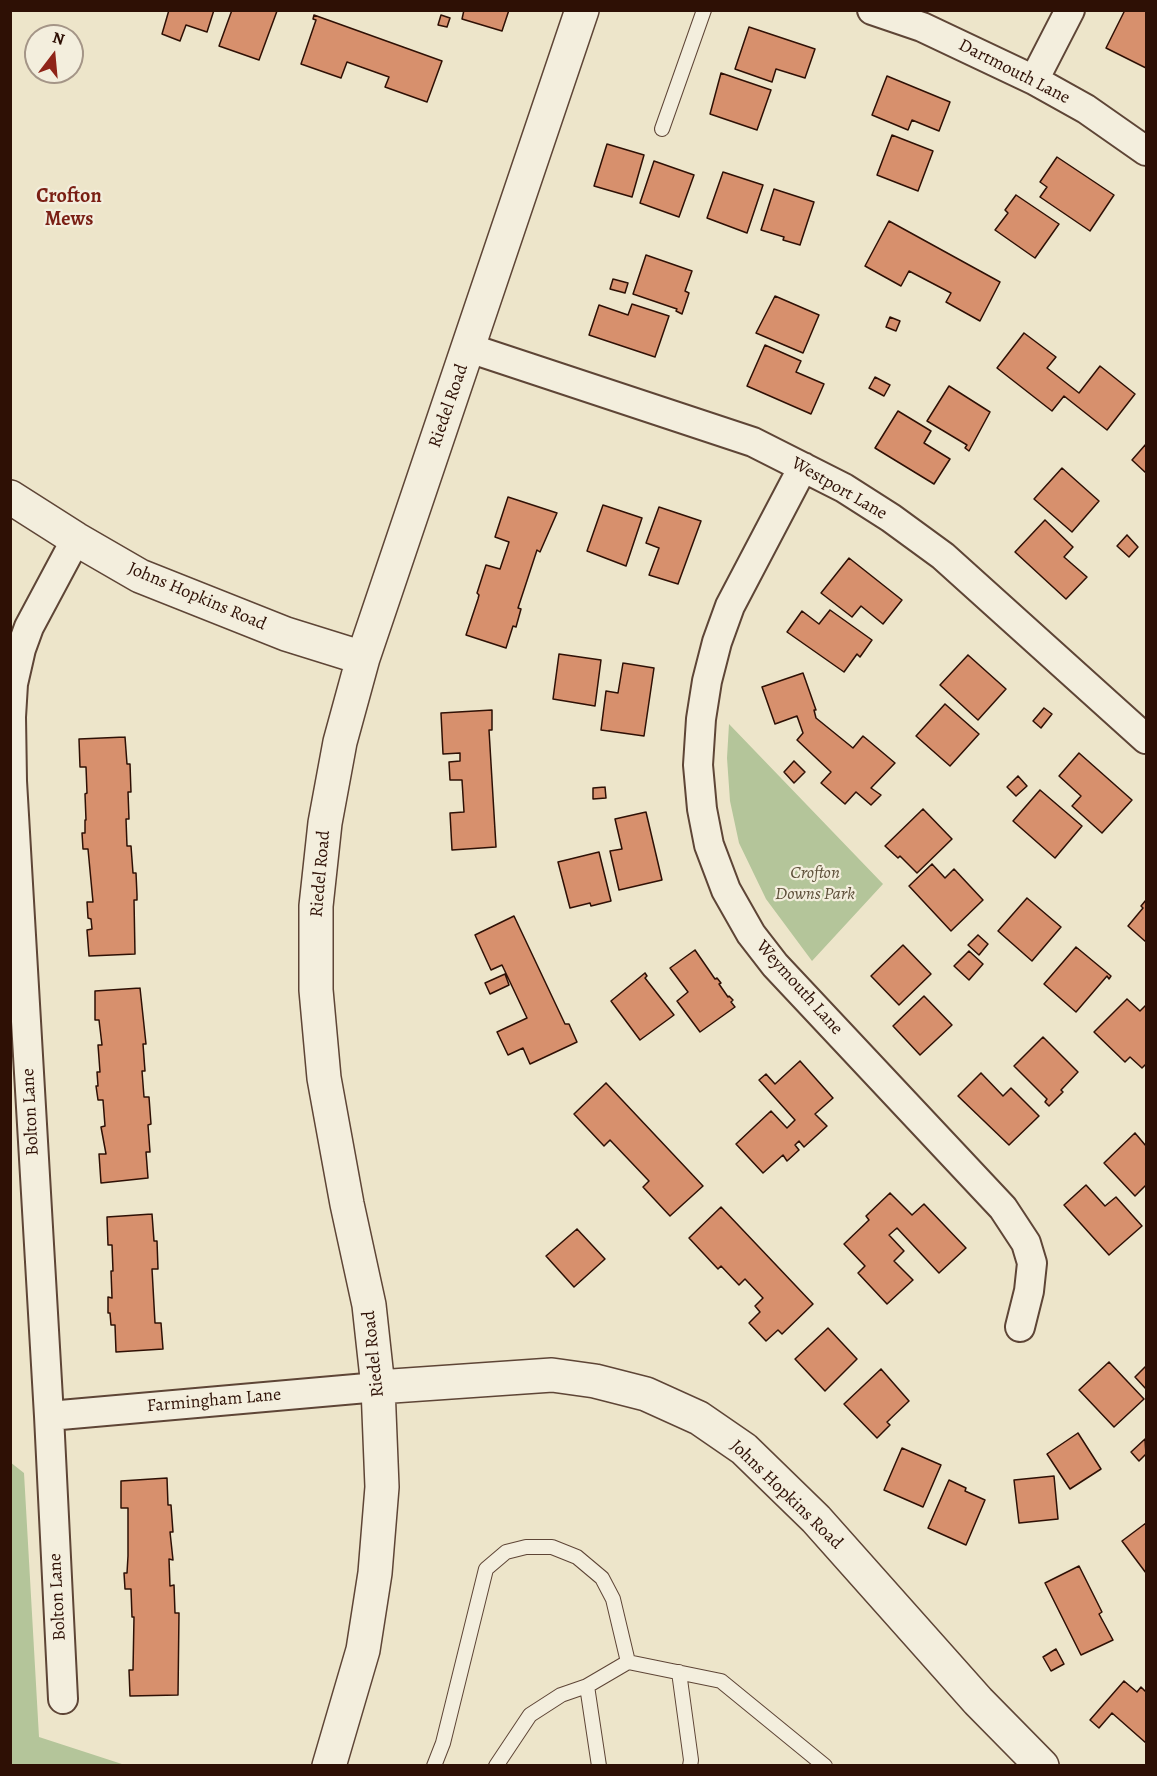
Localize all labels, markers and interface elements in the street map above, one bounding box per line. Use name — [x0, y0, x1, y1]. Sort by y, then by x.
north arrow — [24, 24, 84, 84]
text: N — [50, 26, 67, 51]
street label: Dartmouth Lane — [955, 35, 1073, 109]
district label: Crofton Mews — [36, 185, 102, 232]
street label: Riedel Road — [425, 361, 473, 451]
street label: Westport Lane — [787, 453, 891, 525]
street label: Johns Hopkins Road — [125, 558, 269, 636]
street label: Riedel Road — [306, 830, 336, 918]
park label: Crofton Downs Park — [775, 863, 855, 906]
street label: Weymouth Lane — [751, 936, 847, 1040]
street label: Bolton Lane — [18, 1068, 44, 1156]
street label: Riedel Road — [359, 1310, 389, 1398]
street label: Farmingham Lane — [146, 1384, 282, 1418]
street label: Johns Hopkins Road — [725, 1436, 847, 1554]
street label: Bolton Lane — [45, 1553, 71, 1641]

